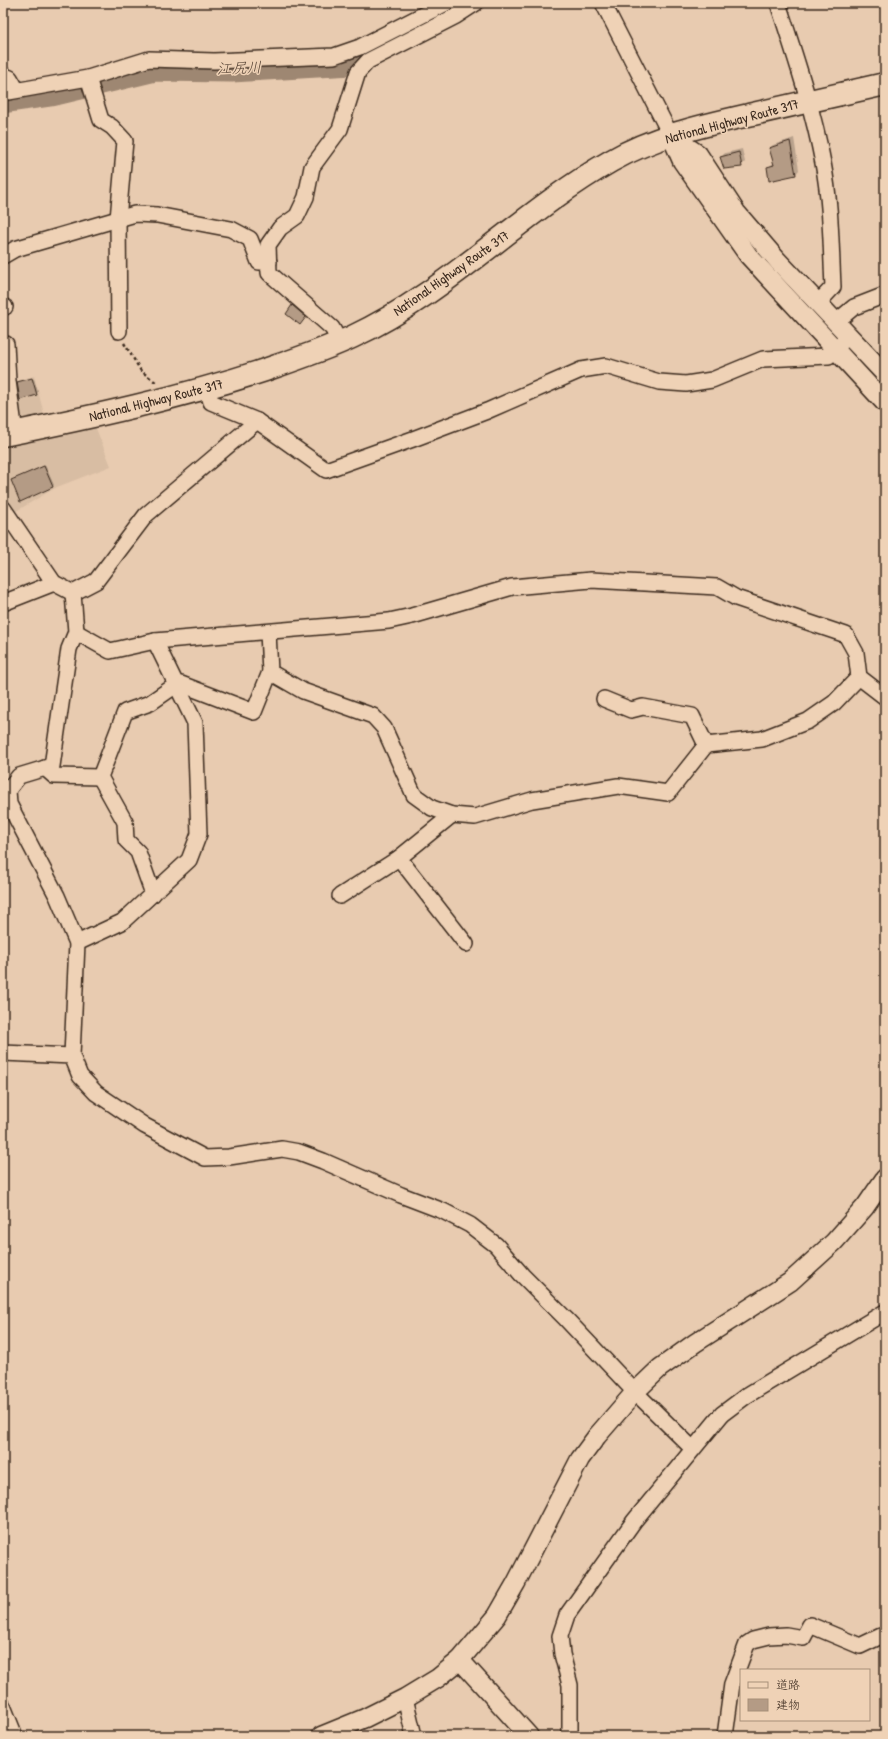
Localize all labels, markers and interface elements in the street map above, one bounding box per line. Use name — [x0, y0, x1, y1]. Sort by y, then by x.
water label: 江尻川 — [216, 56, 262, 79]
street label: National Highway Route 317 — [663, 94, 801, 148]
street label: National Highway Route 317 — [389, 225, 513, 321]
street label: National Highway Route 317 — [87, 374, 225, 426]
legend — [740, 1669, 870, 1721]
text: 道路 — [776, 1676, 800, 1693]
text: 建物 — [776, 1696, 800, 1713]

